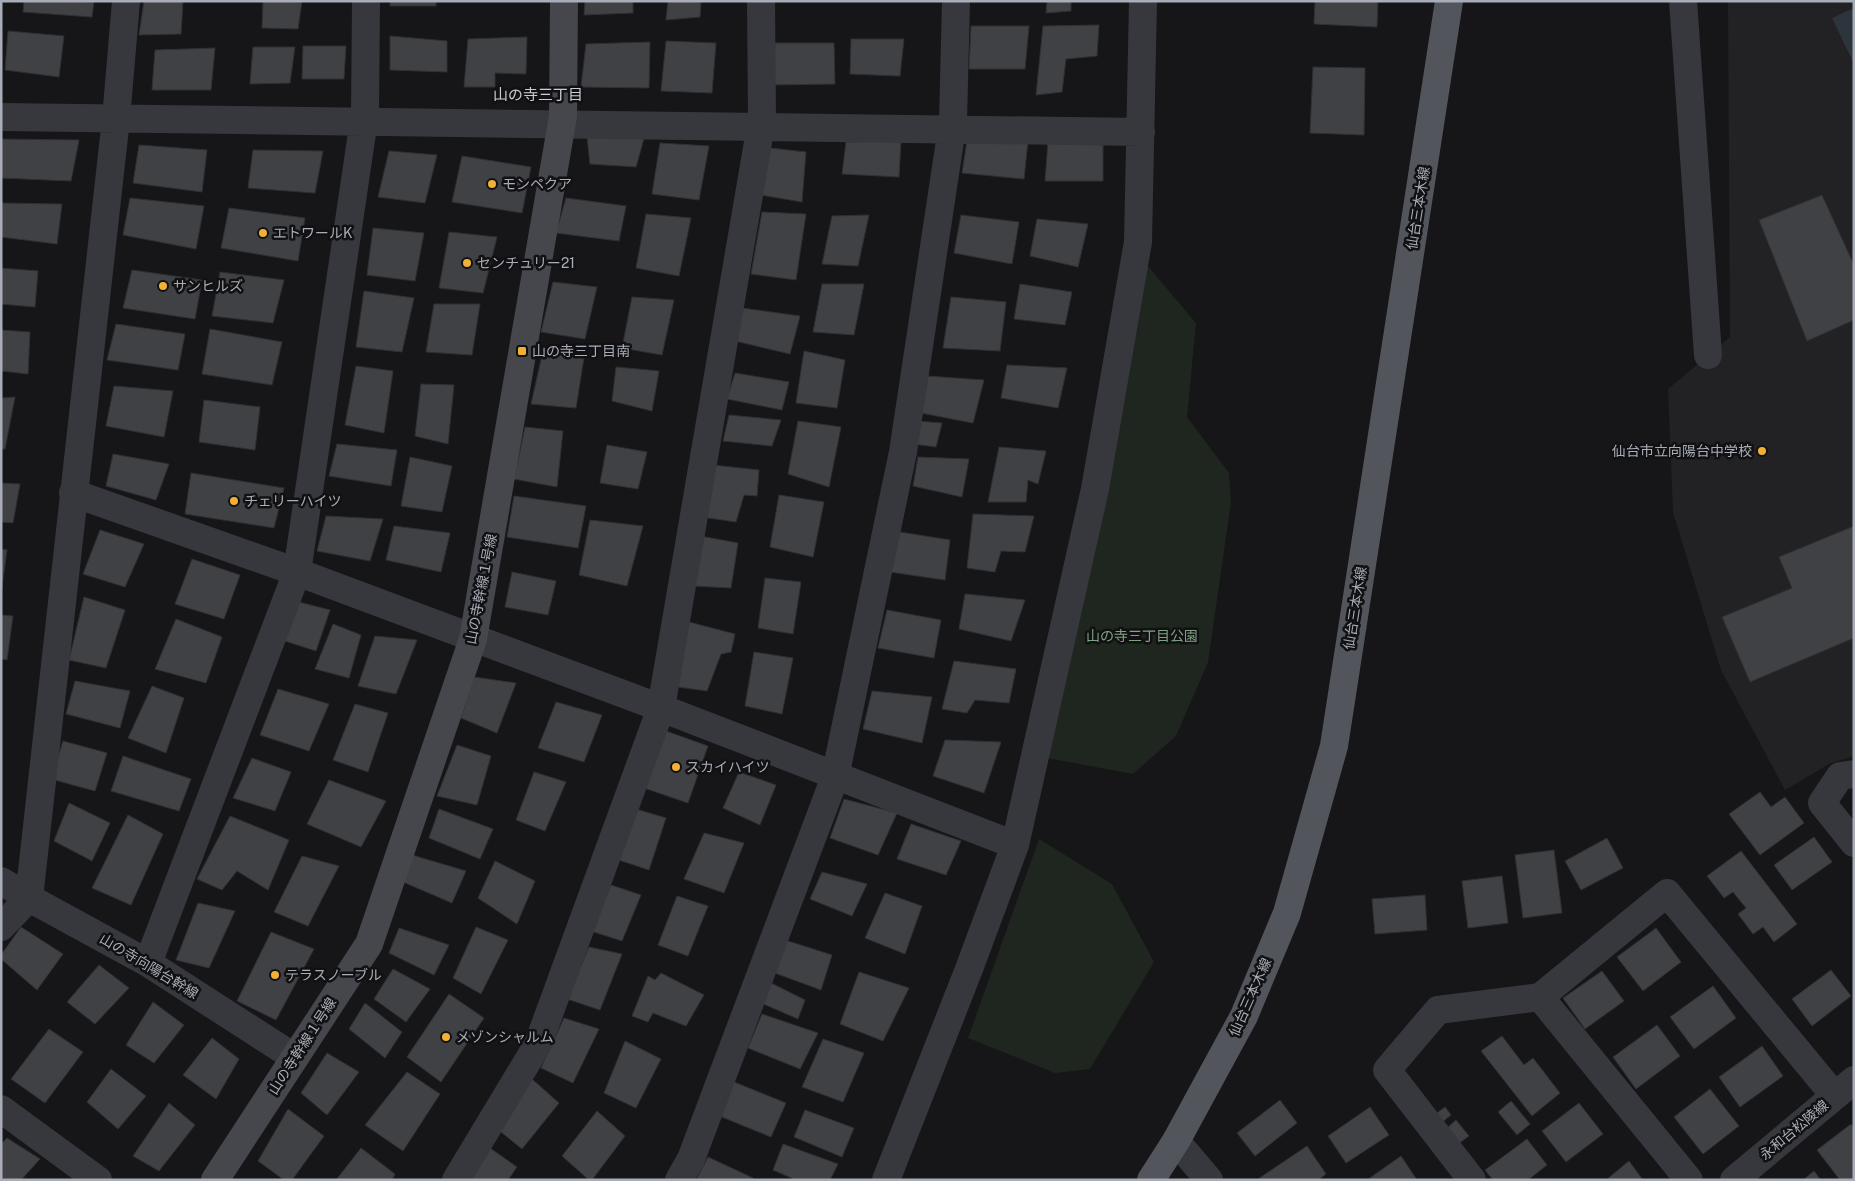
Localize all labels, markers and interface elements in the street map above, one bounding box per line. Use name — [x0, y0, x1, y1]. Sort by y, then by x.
district label: 山の寺三丁目 — [493, 86, 583, 103]
street label: 仙台三本木線 — [1404, 165, 1432, 251]
place label: モンペクア — [502, 176, 572, 192]
marker: モンペクア — [486, 178, 498, 190]
place label: エトワールK — [273, 225, 353, 241]
marker: エトワールK — [257, 227, 269, 239]
place label: センチュリー21 — [477, 255, 575, 271]
marker: センチュリー21 — [461, 257, 473, 269]
place label: サンヒルズ — [173, 278, 243, 294]
marker: サンヒルズ — [157, 280, 169, 292]
place label: 山の寺三丁目南 — [532, 343, 630, 359]
marker: 山の寺三丁目南 — [516, 345, 528, 357]
place label: 仙台市立向陽台中学校 — [1612, 443, 1752, 459]
marker: 仙台市立向陽台中学校 — [1756, 445, 1768, 457]
place label: チェリーハイツ — [244, 493, 341, 509]
marker: チェリーハイツ — [228, 495, 240, 507]
street label: 山の寺幹線１号線 — [462, 533, 500, 645]
street label: 仙台三本木線 — [1341, 565, 1369, 651]
park label: 山の寺三丁目公園 — [1086, 628, 1198, 644]
place label: スカイハイツ — [686, 759, 769, 775]
marker: スカイハイツ — [670, 761, 682, 773]
street label: 山の寺向陽台幹線 — [97, 930, 201, 1002]
street label: 仙台三本木線 — [1226, 955, 1274, 1039]
place label: テラスノーブル — [285, 967, 382, 983]
marker: テラスノーブル — [269, 969, 281, 981]
street label: 山の寺幹線１号線 — [265, 995, 339, 1097]
place label: メゾンシャルム — [456, 1029, 554, 1045]
marker: メゾンシャルム — [440, 1031, 452, 1043]
street label: 永和台松陵線 — [1757, 1097, 1831, 1163]

